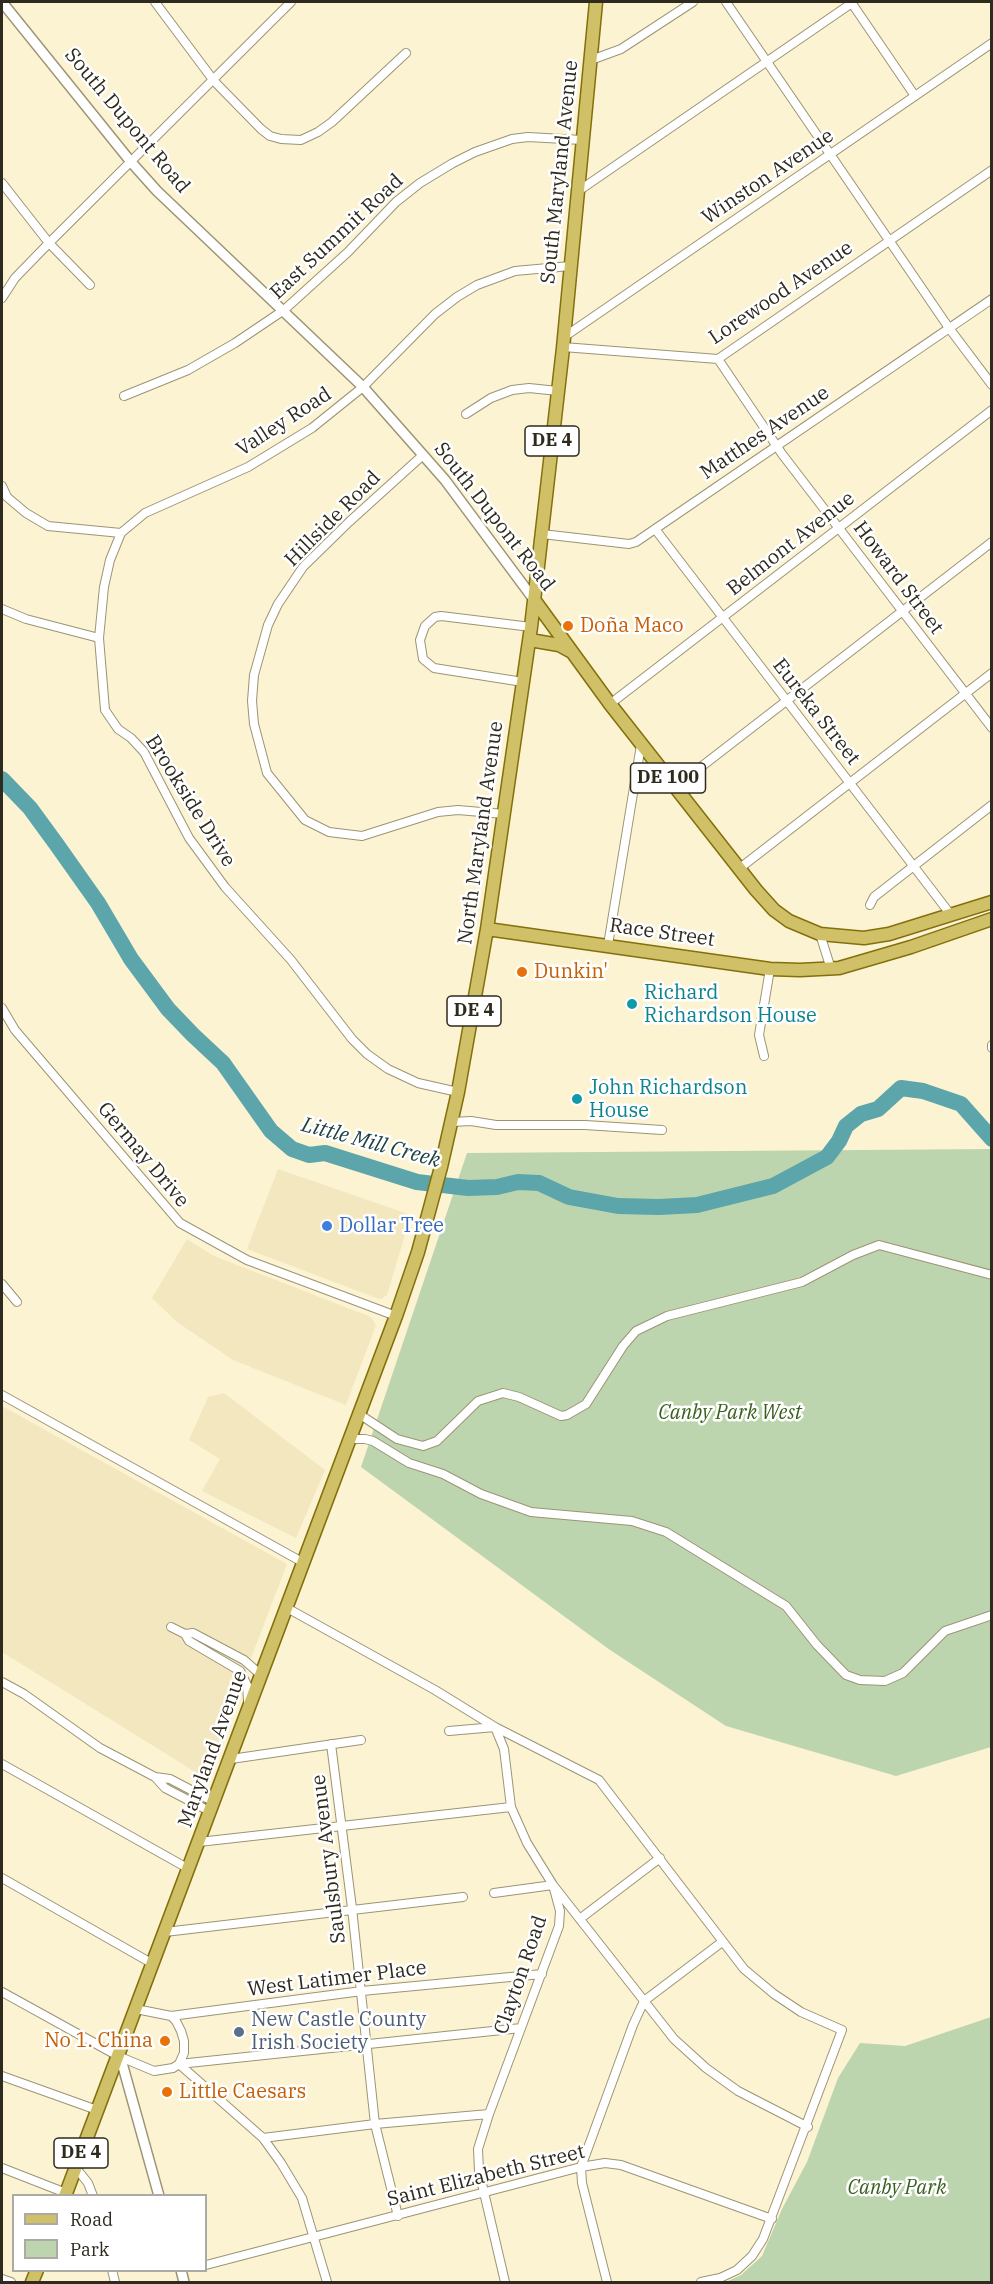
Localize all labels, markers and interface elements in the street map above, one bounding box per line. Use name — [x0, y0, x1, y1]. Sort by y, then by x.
street label: South Dupont Road — [59, 44, 195, 198]
street label: South Maryland Avenue — [536, 59, 584, 285]
street label: Winston Avenue — [698, 124, 838, 230]
street label: East Summit Road — [266, 169, 408, 305]
street label: Lorewood Avenue — [705, 236, 857, 350]
street label: Matthes Avenue — [696, 381, 834, 485]
street label: Valley Road — [232, 382, 336, 462]
road number: DE 4 — [525, 426, 579, 456]
street label: South Dupont Road — [429, 438, 559, 596]
street label: Hillside Road — [280, 466, 386, 572]
street label: Belmont Avenue — [722, 487, 860, 601]
street label: Howard Street — [848, 517, 948, 639]
place label: Doña Maco — [580, 614, 683, 638]
marker: Doña Maco — [561, 619, 575, 633]
street label: Eureka Street — [767, 654, 865, 770]
street label: North Maryland Avenue — [453, 720, 509, 946]
street label: Brookside Drive — [140, 731, 240, 871]
road number: DE 100 — [630, 763, 706, 793]
street label: Race Street — [608, 914, 716, 952]
place label: Dunkin' — [534, 960, 608, 984]
marker: Dunkin' — [515, 965, 529, 979]
place label: Richard Richardson House — [644, 981, 817, 1028]
road number: DE 4 — [447, 996, 501, 1026]
marker: Richard Richardson House — [625, 997, 639, 1011]
place label: John Richardson House — [589, 1076, 747, 1123]
marker: John Richardson House — [570, 1092, 584, 1106]
street label: Germay Drive — [92, 1098, 194, 1212]
water label: Little Mill Creek — [299, 1112, 443, 1174]
place label: Dollar Tree — [339, 1214, 444, 1238]
marker: Dollar Tree — [320, 1219, 334, 1233]
park label: Canby Park West — [658, 1401, 802, 1425]
street label: Maryland Avenue — [173, 1667, 253, 1831]
street label: Saulsbury Avenue — [307, 1773, 351, 1945]
street label: Clayton Road — [489, 1913, 553, 2037]
street label: West Latimer Place — [246, 1956, 428, 2002]
place label: New Castle County Irish Society — [251, 2008, 426, 2055]
marker: New Castle County Irish Society — [232, 2025, 246, 2039]
place label: No 1. China — [44, 2029, 153, 2053]
marker: No 1. China — [158, 2034, 172, 2048]
place label: Little Caesars — [179, 2080, 306, 2104]
marker: Little Caesars — [160, 2085, 174, 2099]
road number: DE 4 — [54, 2138, 108, 2168]
street label: Saint Elizabeth Street — [385, 2140, 587, 2212]
park label: Canby Park — [847, 2176, 947, 2200]
legend — [12, 2194, 207, 2272]
text: Road — [70, 2208, 113, 2231]
text: Park — [70, 2238, 109, 2261]

